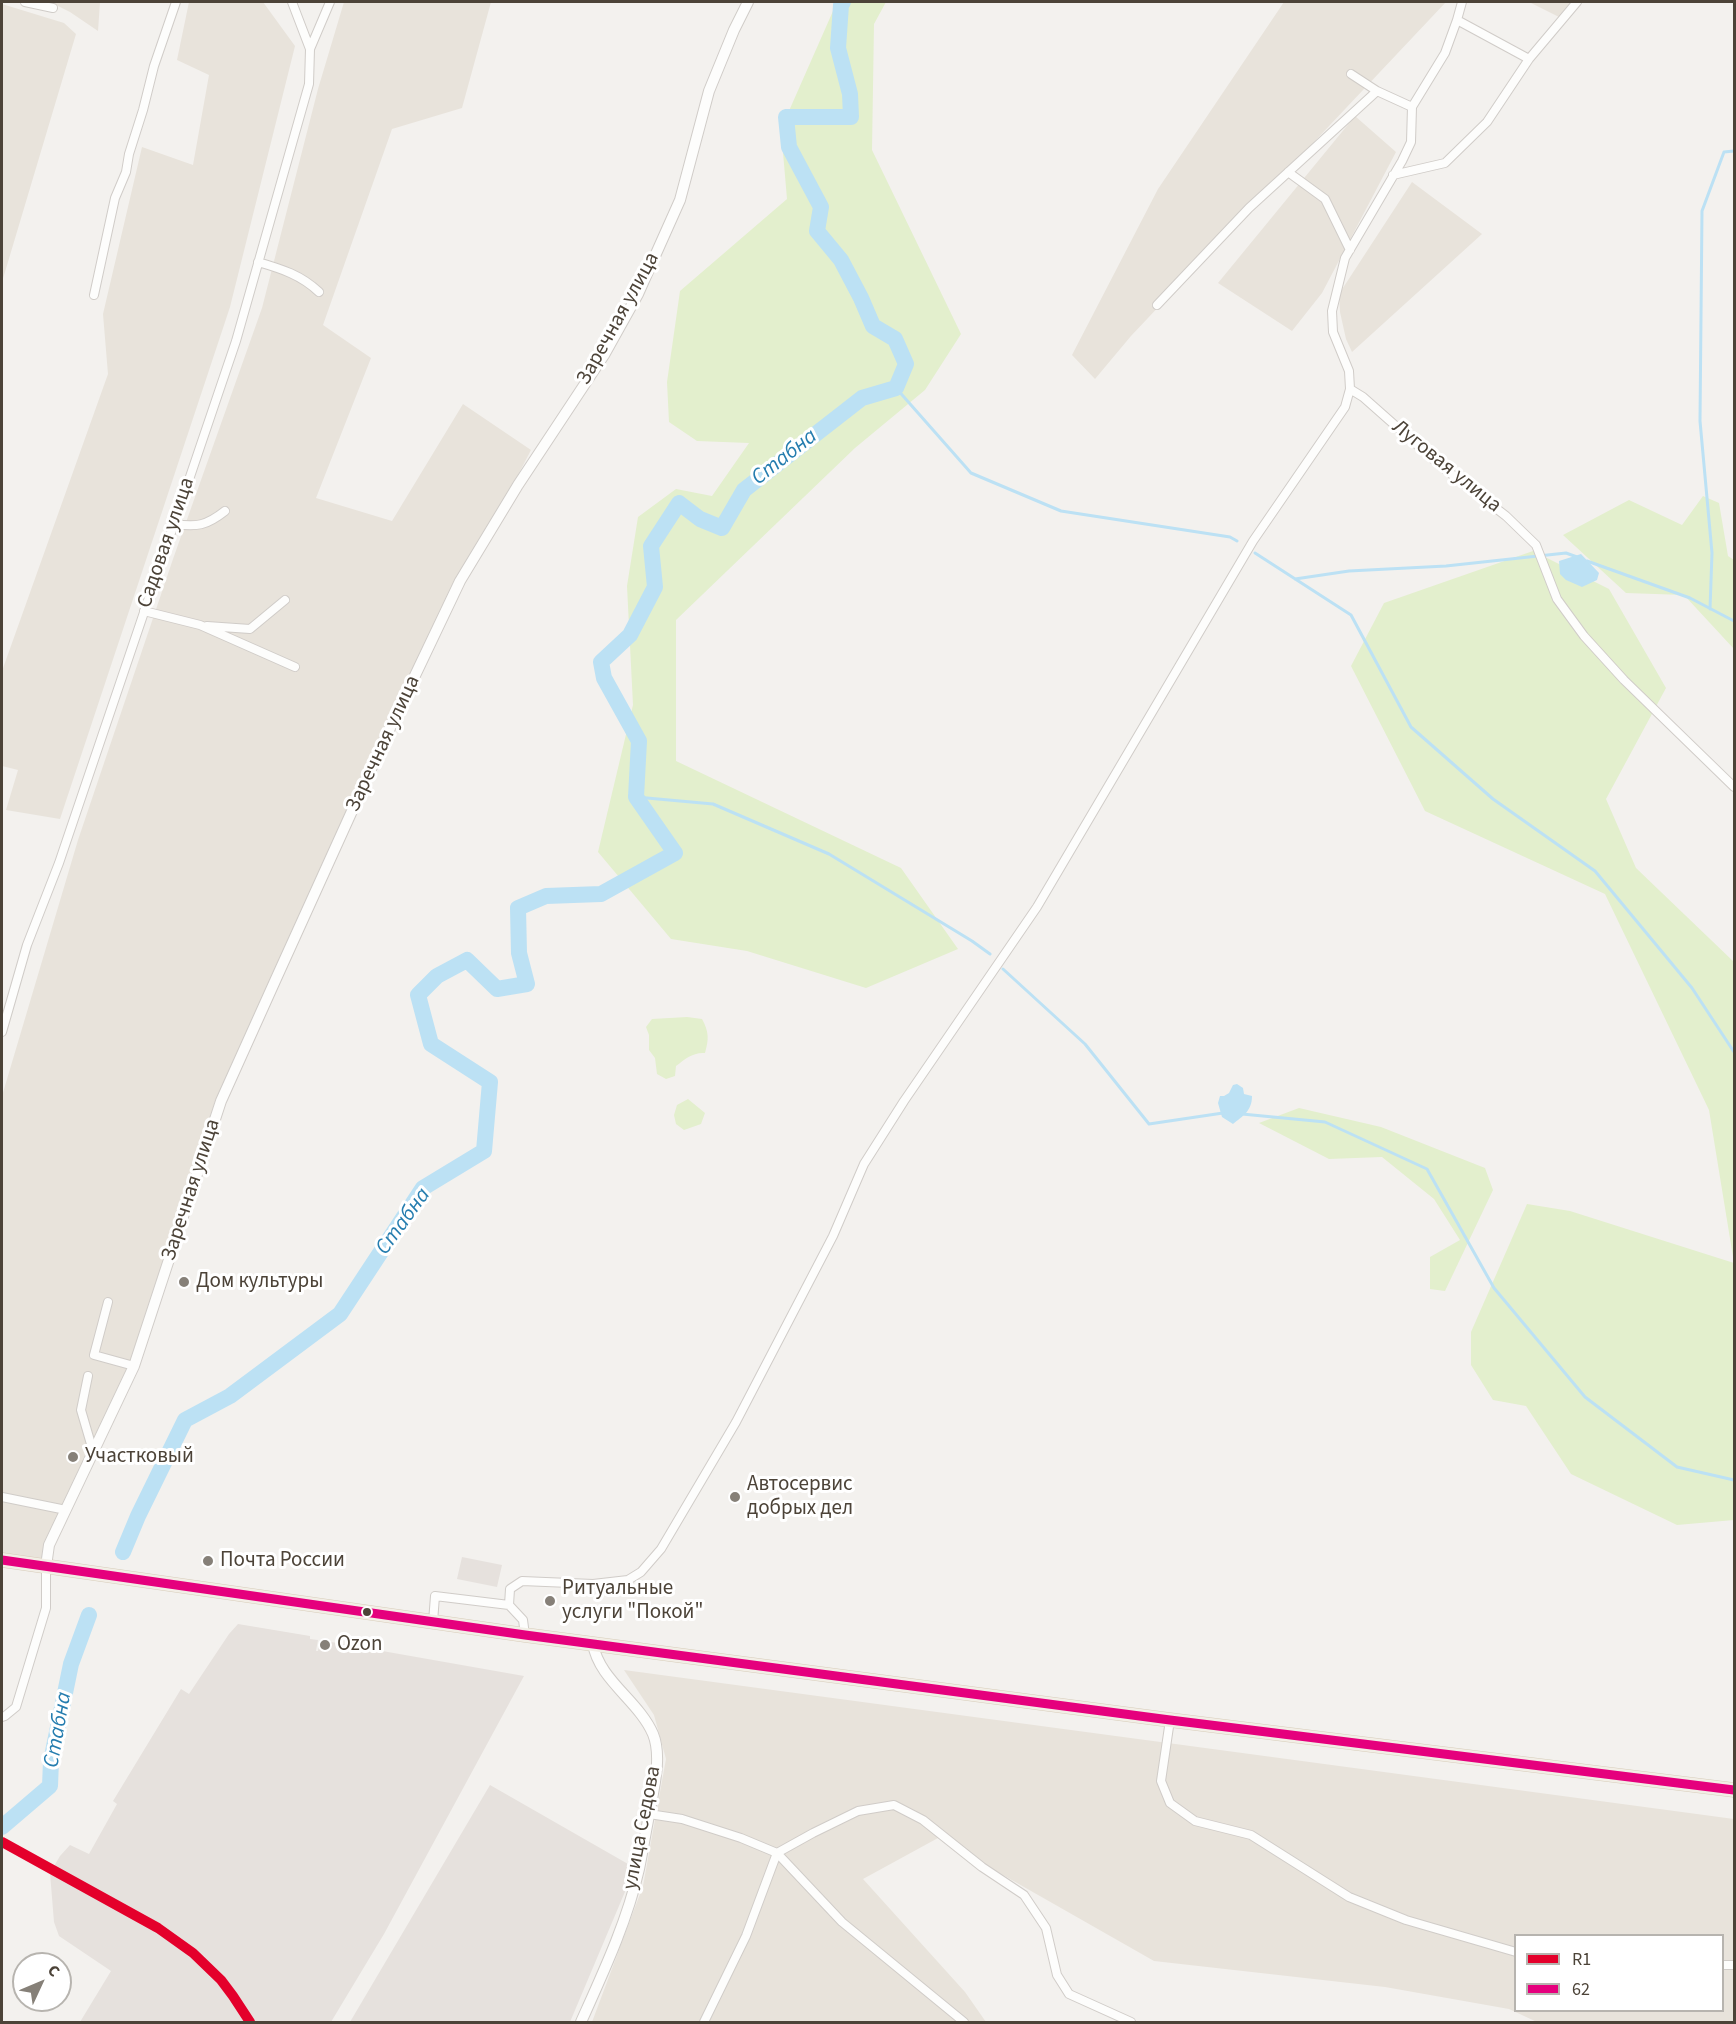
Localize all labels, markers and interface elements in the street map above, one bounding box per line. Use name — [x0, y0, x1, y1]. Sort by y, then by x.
street label: Заречная улица — [572, 248, 666, 390]
street label: Луговая улица — [1386, 415, 1506, 519]
water label: Стабна — [747, 424, 823, 492]
street label: Садовая улица — [133, 474, 201, 612]
street label: Заречная улица — [341, 672, 427, 816]
street label: Заречная улица — [157, 1116, 227, 1264]
water label: Стабна — [371, 1183, 437, 1261]
place label: Дом культуры — [196, 1269, 323, 1295]
marker: Дом культуры — [177, 1275, 191, 1289]
place label: Участковый — [85, 1444, 194, 1470]
marker: Участковый — [66, 1450, 80, 1464]
place label: Автосервис добрых дел — [747, 1472, 853, 1522]
marker: Автосервис добрых дел — [728, 1490, 742, 1504]
place label: Почта России — [220, 1548, 345, 1574]
marker: Почта России — [201, 1554, 215, 1568]
place label: Ритуальные услуги "Покой" — [562, 1576, 703, 1626]
marker: Ритуальные услуги "Покой" — [543, 1594, 557, 1608]
unlabelled marker — [361, 1606, 373, 1618]
place label: Ozon — [337, 1632, 382, 1658]
marker: Ozon — [318, 1638, 332, 1652]
water label: Стабна — [39, 1690, 79, 1770]
street label: улица Седова — [619, 1764, 667, 1892]
legend — [1514, 1934, 1724, 2012]
text: R1 — [1572, 1947, 1591, 1972]
north arrow — [12, 1952, 72, 2012]
text: С — [42, 1960, 65, 1982]
text: 62 — [1572, 1977, 1590, 2002]

